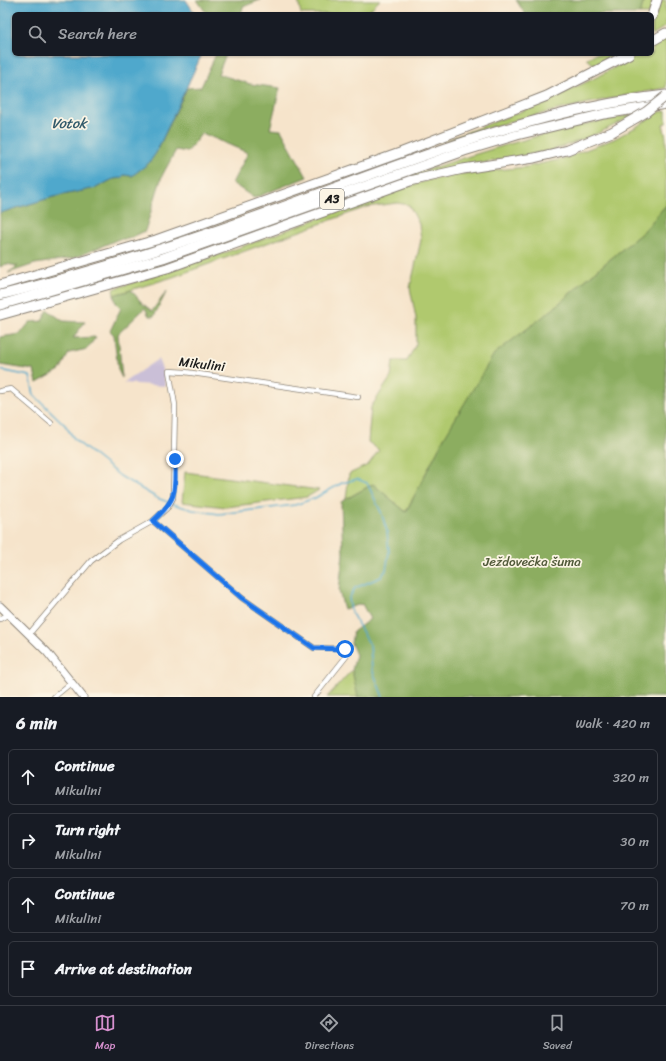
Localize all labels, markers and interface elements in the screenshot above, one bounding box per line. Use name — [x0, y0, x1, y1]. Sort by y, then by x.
search box — [12, 12, 654, 56]
text: Search here — [58, 21, 137, 47]
icon: search — [26, 23, 48, 45]
water label: Votok — [52, 111, 88, 136]
road number: A3 — [320, 189, 344, 209]
street label: Mikulini — [178, 350, 227, 378]
route end — [166, 450, 184, 468]
park label: Ježdovečka šuma — [482, 550, 581, 573]
route start — [336, 640, 354, 658]
text: 6 min — [16, 708, 57, 738]
text: Walk · 420 m — [575, 712, 650, 735]
text: Continue — [55, 753, 115, 779]
icon: ahead — [17, 766, 39, 788]
text: 320 m — [613, 766, 649, 789]
text: Mikulini — [55, 779, 101, 802]
text: Turn right — [55, 817, 120, 843]
icon: right — [17, 830, 39, 852]
text: 30 m — [620, 830, 649, 853]
text: Mikulini — [55, 843, 101, 866]
text: Continue — [55, 881, 115, 907]
icon: ahead — [17, 894, 39, 916]
text: 70 m — [620, 894, 649, 917]
text: Mikulini — [55, 907, 101, 930]
text: Arrive at destination — [55, 956, 192, 982]
icon: arrive — [17, 958, 39, 980]
tab: Map — [94, 1012, 116, 1055]
tab: Directions — [305, 1012, 354, 1055]
tab: Saved — [543, 1012, 572, 1055]

